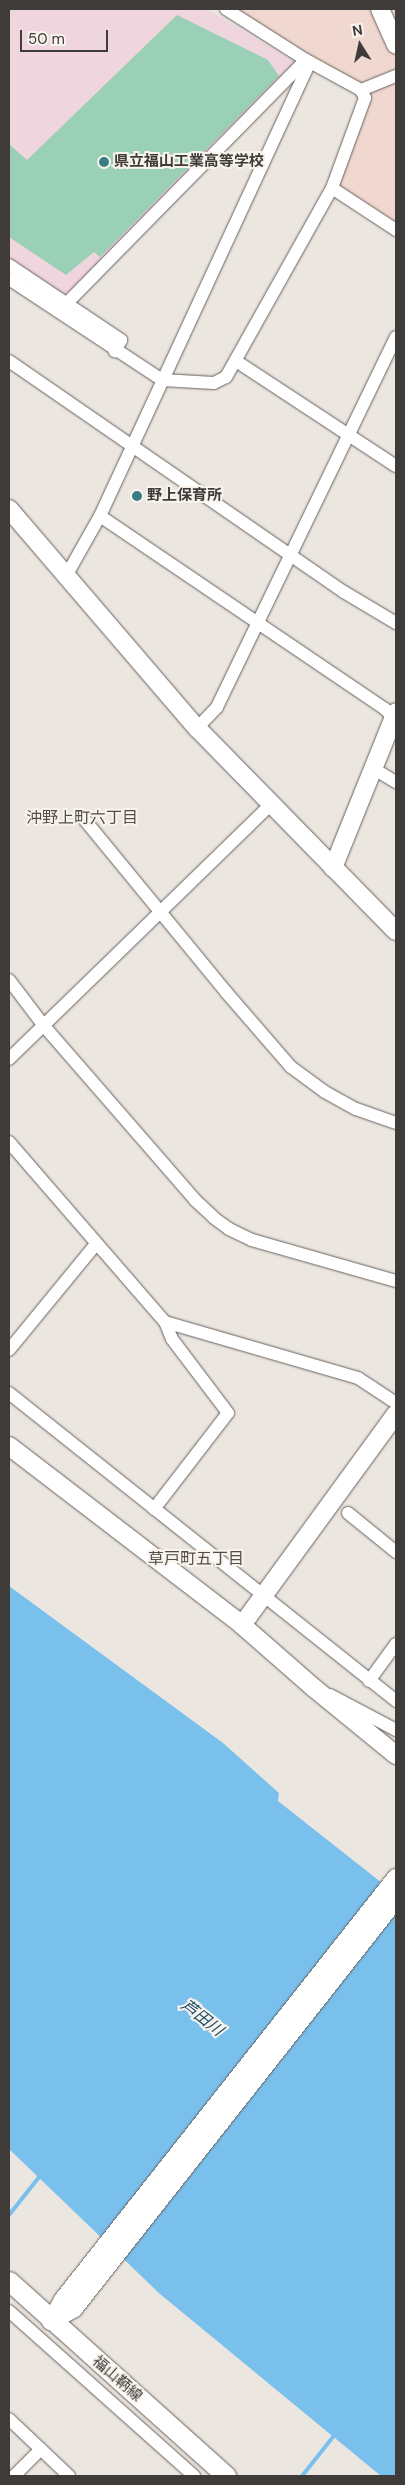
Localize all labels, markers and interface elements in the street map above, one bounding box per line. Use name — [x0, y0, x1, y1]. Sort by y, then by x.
scale bar — [22, 20, 110, 52]
north arrow — [335, 20, 385, 70]
text: N — [351, 20, 364, 40]
text: 50 m — [28, 29, 65, 49]
place label: 県立福山工業高等学校 — [114, 153, 264, 171]
marker: 県立福山工業高等学校 — [98, 156, 110, 168]
place label: 野上保育所 — [147, 487, 222, 505]
marker: 野上保育所 — [131, 490, 143, 502]
district label: 沖野上町六丁目 — [26, 808, 138, 828]
district label: 草戸町五丁目 — [148, 1549, 244, 1569]
water label: 芦田川 — [177, 1996, 227, 2040]
street label: 福山鞆線 — [88, 2353, 146, 2405]

